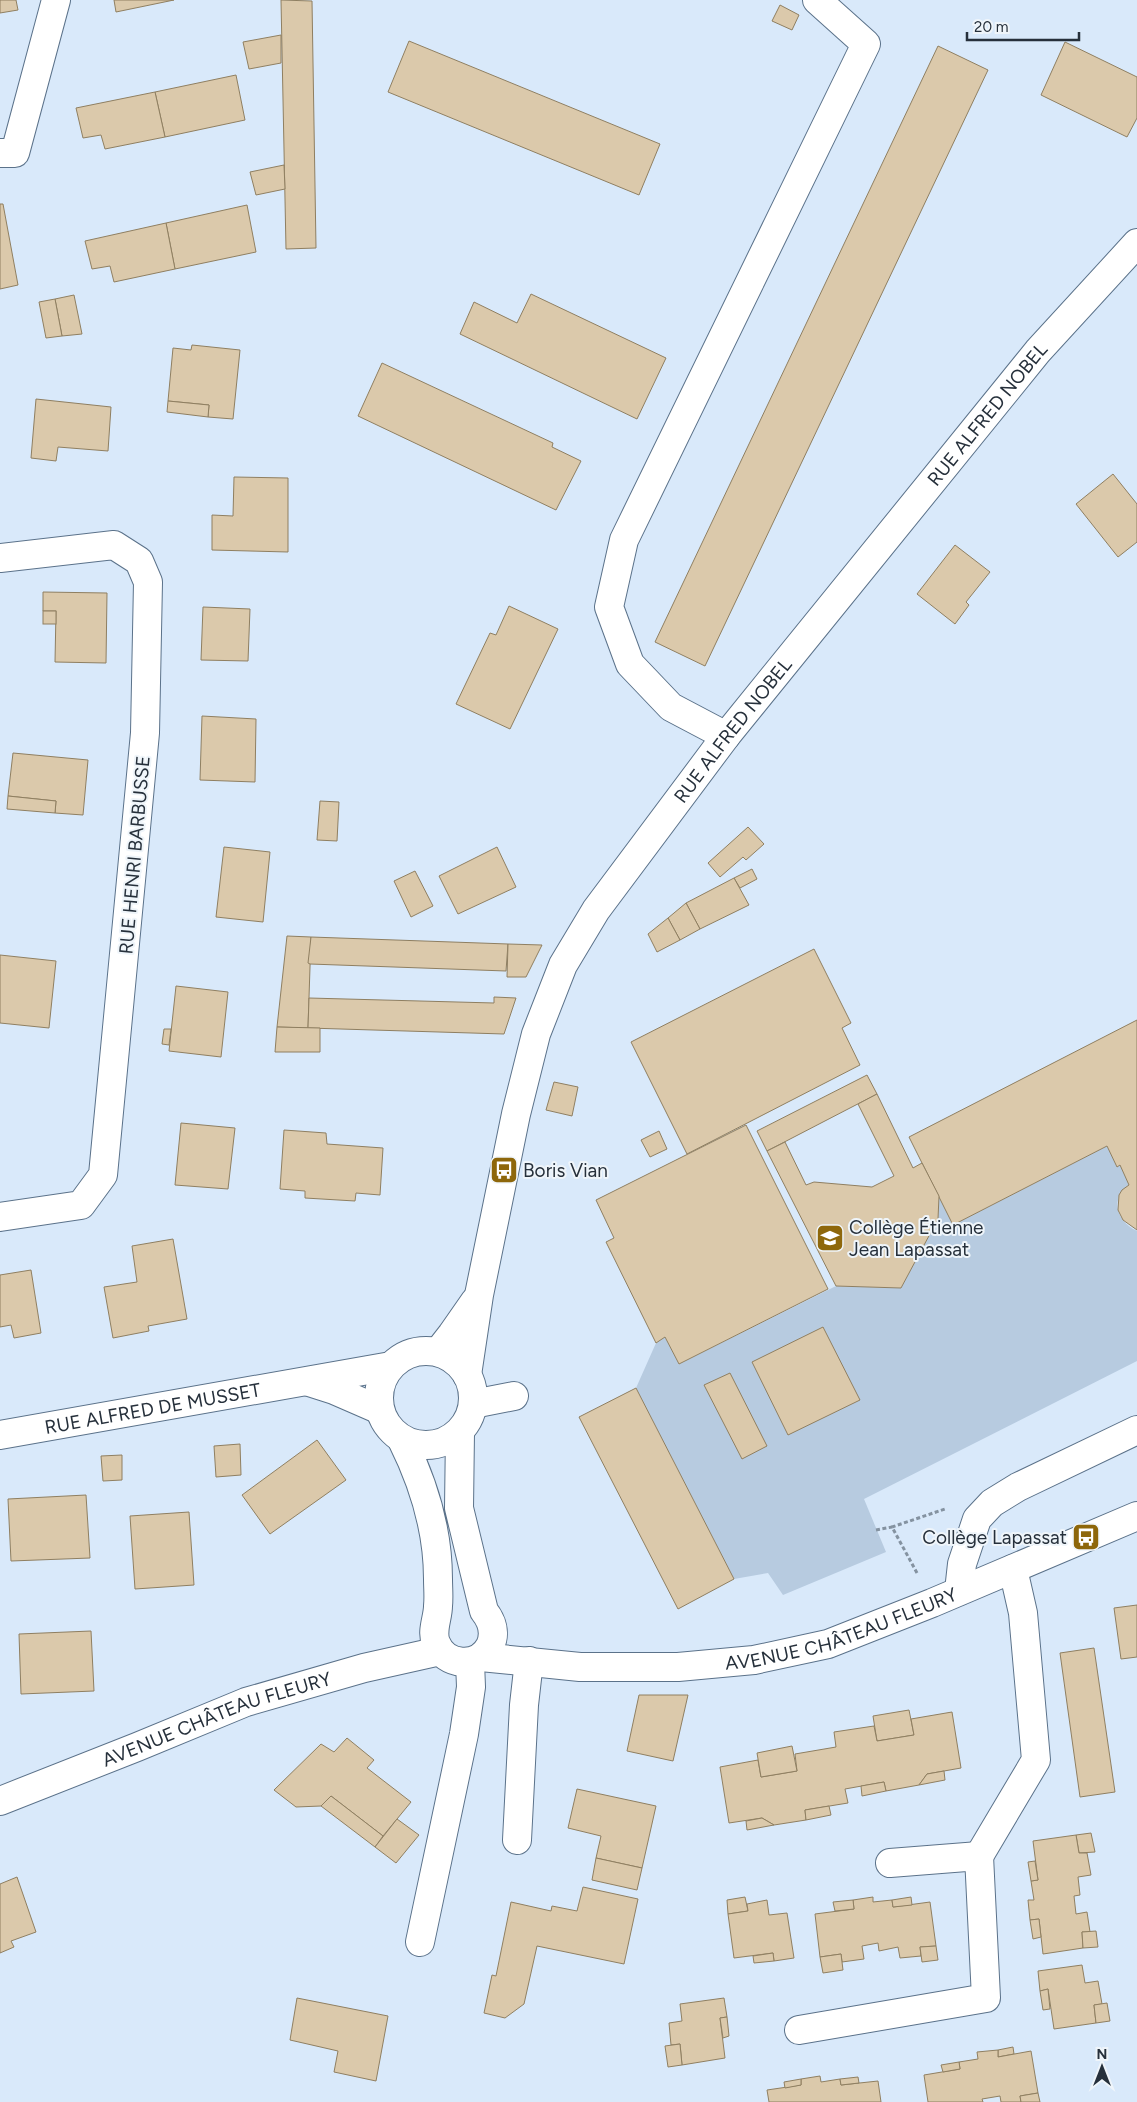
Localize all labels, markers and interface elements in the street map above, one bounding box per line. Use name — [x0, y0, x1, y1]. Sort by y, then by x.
scale bar — [967, 10, 1080, 42]
text: 20 m — [974, 18, 1008, 36]
street label: RUE ALFRED NOBEL — [923, 338, 1052, 491]
street label: RUE ALFRED NOBEL — [669, 653, 797, 808]
street label: RUE HENRI BARBUSSE — [114, 755, 155, 955]
bus stop icon: Boris Vian — [489, 1155, 519, 1185]
place label: Boris Vian — [523, 1159, 608, 1182]
place label: Collège Étienne Jean Lapassat — [849, 1216, 983, 1261]
school or university icon: Collège Étienne Jean Lapassat — [815, 1223, 845, 1253]
street label: RUE ALFRED DE MUSSET — [43, 1378, 263, 1439]
bus stop icon: Collège Lapassat — [1071, 1522, 1101, 1552]
place label: Collège Lapassat — [922, 1526, 1067, 1549]
street label: AVENUE CHÂTEAU FLEURY — [724, 1583, 961, 1675]
street label: AVENUE CHÂTEAU FLEURY — [99, 1667, 334, 1772]
north arrow — [1077, 2042, 1127, 2092]
text: N — [1097, 2046, 1107, 2063]

